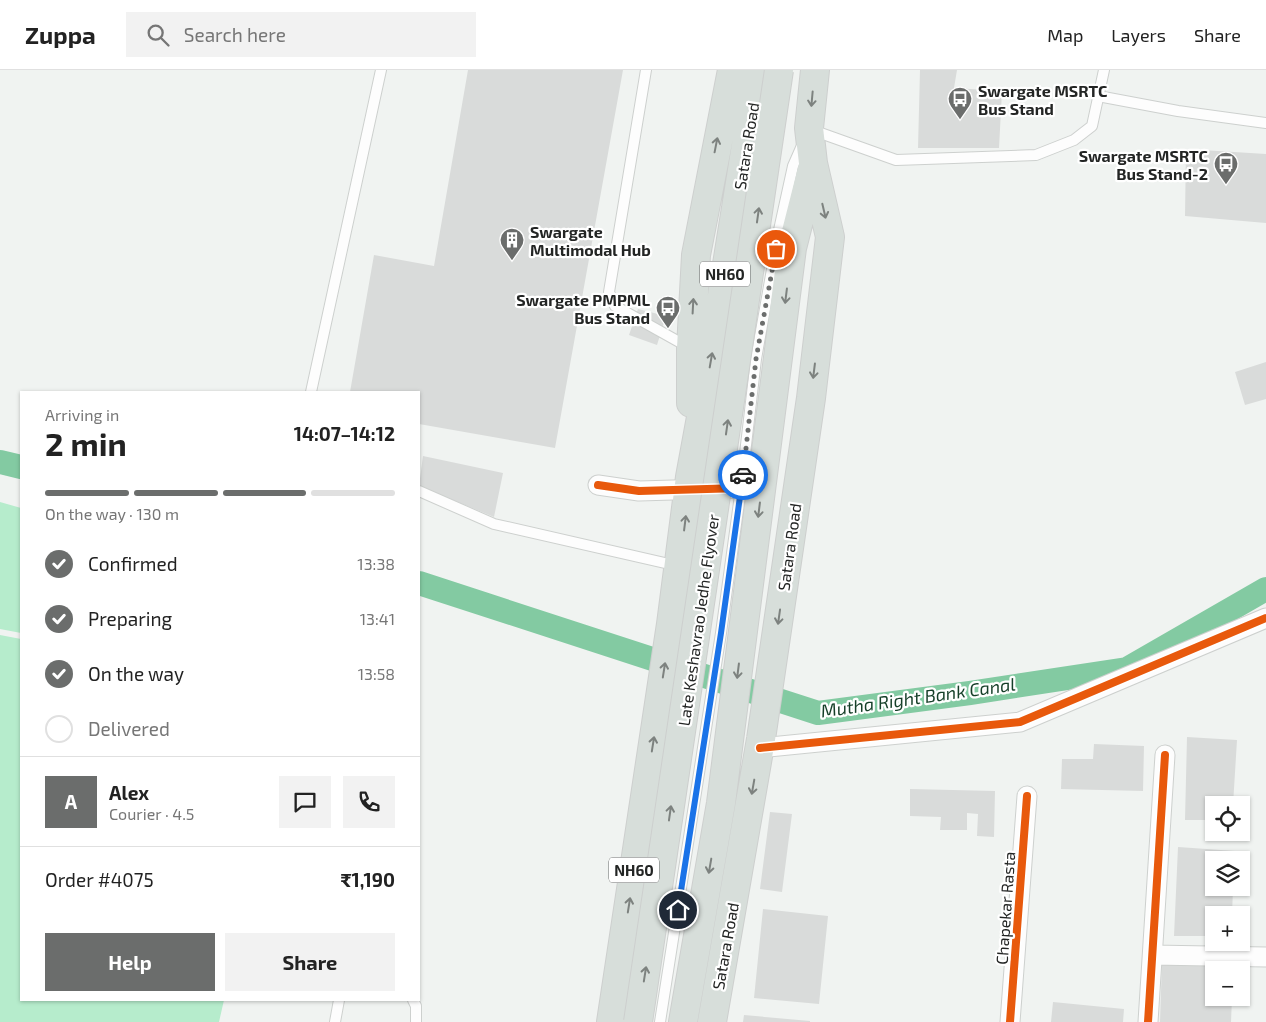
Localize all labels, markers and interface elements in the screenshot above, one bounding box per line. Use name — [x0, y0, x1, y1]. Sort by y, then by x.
search box — [126, 12, 476, 57]
text: Zuppa — [25, 20, 96, 49]
icon: search — [144, 21, 172, 49]
text: Search here — [184, 23, 286, 46]
text: Map — [1047, 24, 1083, 46]
text: Layers — [1111, 24, 1166, 46]
text: Share — [1194, 24, 1241, 46]
place label: Swargate MSRTC Bus Stand — [978, 81, 1107, 118]
bus stop icon: Swargate MSRTC Bus Stand — [947, 86, 973, 120]
one-way arrow — [807, 91, 817, 107]
street label: Satara Road — [730, 101, 762, 191]
one-way arrow — [712, 138, 722, 154]
place label: Swargate MSRTC Bus Stand-2 — [1079, 146, 1208, 183]
bus stop icon: Swargate MSRTC Bus Stand-2 — [1213, 151, 1239, 185]
one-way arrow — [820, 202, 829, 218]
one-way arrow — [753, 207, 763, 223]
place label: Swargate Multimodal Hub — [530, 222, 651, 259]
building icon: Swargate Multimodal Hub — [499, 227, 525, 261]
pin — [755, 228, 797, 270]
icon: bag — [762, 235, 790, 263]
road number: NH60 — [700, 262, 750, 286]
one-way arrow — [781, 288, 791, 304]
place label: Swargate PMPML Bus Stand — [516, 290, 650, 327]
bus stop icon: Swargate PMPML Bus Stand — [655, 295, 681, 329]
one-way arrow — [689, 298, 698, 314]
one-way arrow — [707, 353, 717, 369]
one-way arrow — [809, 363, 819, 379]
text: Arriving in — [45, 405, 119, 424]
one-way arrow — [722, 420, 732, 436]
text: 14:07–14:12 — [294, 422, 395, 445]
text: 2 min — [45, 424, 127, 462]
courier — [718, 450, 768, 500]
icon: car — [729, 461, 757, 489]
one-way arrow — [754, 501, 764, 517]
street label: Satara Road — [773, 502, 805, 592]
text: On the way · 130 m — [45, 504, 179, 523]
street label: Late Keshavrao Jedhe Flyover — [674, 512, 722, 727]
one-way arrow — [680, 516, 690, 532]
icon: check — [45, 550, 73, 578]
text: Confirmed — [88, 552, 178, 575]
text: 13:38 — [357, 554, 395, 573]
icon: check — [45, 605, 73, 633]
text: Preparing — [88, 607, 172, 630]
text: 13:41 — [360, 609, 395, 628]
one-way arrow — [774, 609, 784, 625]
icon: check — [45, 660, 73, 688]
text: On the way — [88, 662, 184, 685]
one-way arrow — [733, 662, 743, 678]
one-way arrow — [660, 663, 670, 679]
text: 13:58 — [358, 664, 395, 683]
water label: Mutha Right Bank Canal — [819, 672, 1017, 722]
text: Delivered — [88, 717, 170, 740]
one-way arrow — [648, 736, 658, 752]
button: chat — [279, 776, 331, 828]
button: phone — [343, 776, 395, 828]
one-way arrow — [747, 779, 757, 795]
text: Alex — [109, 781, 149, 804]
text: A — [65, 790, 77, 813]
map controls — [1205, 796, 1250, 1006]
button: locate — [1205, 796, 1250, 841]
text: Courier · 4.5 — [109, 804, 194, 823]
one-way arrow — [665, 806, 675, 822]
street label: Chapekar Rasta — [992, 851, 1018, 965]
button: layers — [1205, 851, 1250, 896]
road number: NH60 — [609, 858, 659, 882]
one-way arrow — [704, 858, 714, 874]
text: Order #4075 — [45, 868, 154, 891]
text: ₹1,190 — [340, 868, 395, 891]
pin — [657, 889, 699, 931]
icon: home — [664, 896, 692, 924]
one-way arrow — [624, 897, 634, 913]
street label: Satara Road — [708, 901, 742, 991]
button: + — [1205, 906, 1250, 951]
button: Help — [45, 933, 215, 991]
button: Share — [225, 933, 395, 991]
button: − — [1205, 961, 1250, 1006]
one-way arrow — [641, 966, 651, 982]

